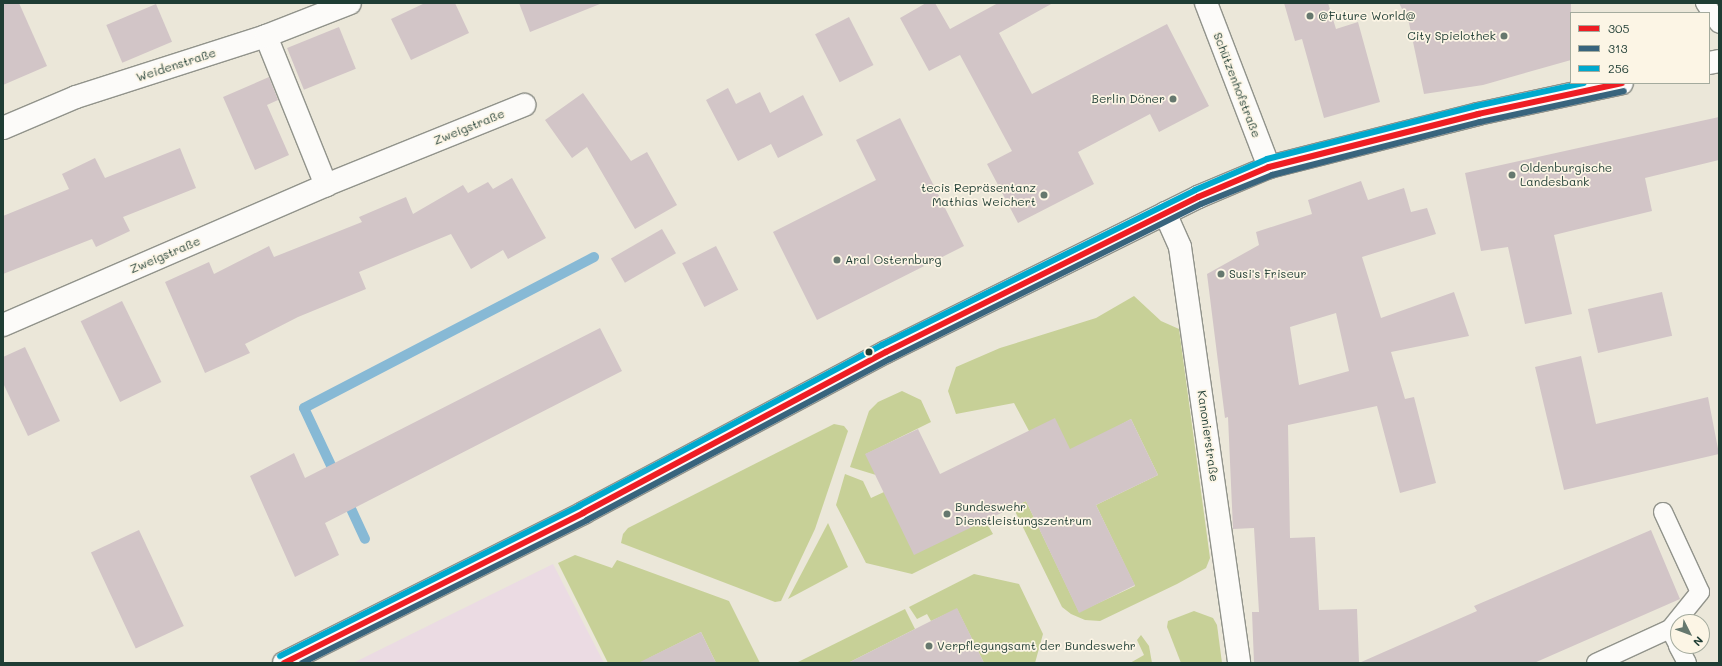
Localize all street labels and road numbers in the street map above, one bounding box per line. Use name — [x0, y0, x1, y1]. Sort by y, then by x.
street label: Schützenhofstraße — [1210, 30, 1264, 140]
street label: Weidenstraße — [134, 45, 218, 85]
street label: Zweigstraße — [431, 106, 507, 148]
street label: Zweigstraße — [128, 234, 202, 276]
street label: Kanonierstraße — [1194, 389, 1222, 483]

